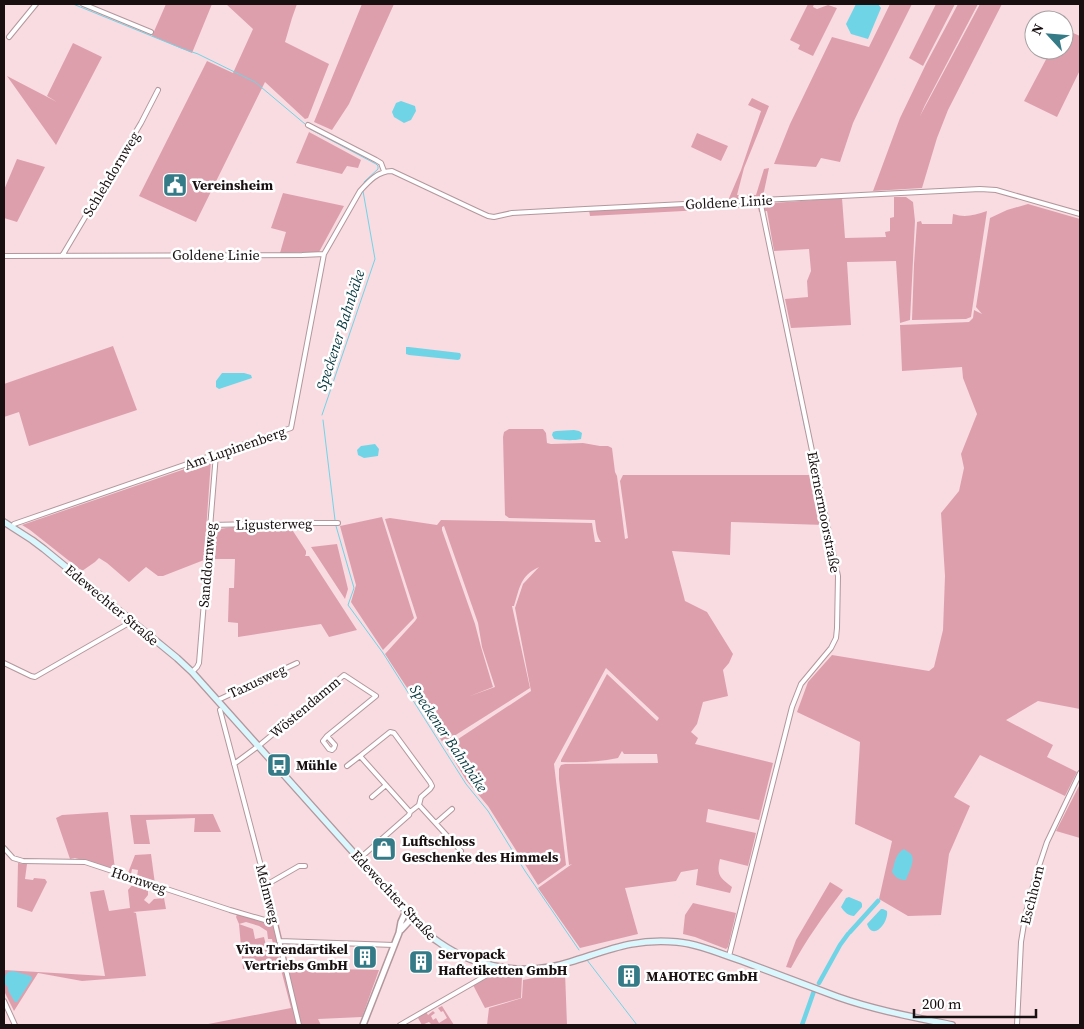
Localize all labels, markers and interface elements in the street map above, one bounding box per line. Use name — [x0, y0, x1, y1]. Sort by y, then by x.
north arrow — [1024, 10, 1074, 60]
text: N — [1026, 20, 1049, 38]
street label: Schlehdornweg — [78, 128, 144, 220]
public building icon: Vereinsheim — [162, 172, 188, 198]
place label: Vereinsheim — [192, 175, 273, 195]
street label: Goldene Linie — [685, 190, 773, 214]
street label: Goldene Linie — [172, 245, 260, 265]
water label: Speckener Bahnbäke — [311, 267, 369, 393]
street label: Am Lupinenberg — [182, 421, 288, 475]
street label: Ekernermoorstraße — [802, 450, 846, 574]
street label: Ligusterweg — [236, 513, 312, 535]
street label: Sanddornweg — [193, 522, 221, 608]
street label: Edewechter Straße — [61, 560, 163, 650]
street label: Taxusweg — [225, 659, 289, 703]
street label: Wöstendamm — [265, 671, 345, 742]
water label: Speckener Bahnbäke — [405, 680, 493, 796]
bus stop icon: Mühle — [266, 752, 292, 778]
place label: Mühle — [296, 755, 337, 775]
place label: Luftschloss Geschenke des Himmels — [402, 831, 559, 867]
shop icon: Luftschloss Geschenke des Himmels — [371, 836, 397, 862]
street label: Edewechter Straße — [347, 845, 441, 945]
street label: Hornweg — [109, 862, 169, 898]
street label: Melmweg — [251, 862, 285, 926]
street label: Eschhorn — [1015, 863, 1049, 927]
place label: Viva Trendartikel Vertriebs GmbH — [236, 939, 348, 975]
building icon: Viva Trendartikel Vertriebs GmbH — [352, 944, 378, 970]
place label: Servopack Haftetiketten GmbH — [438, 944, 568, 980]
building icon: Servopack Haftetiketten GmbH — [408, 949, 434, 975]
building icon: MAHOTEC GmbH — [616, 963, 642, 989]
place label: MAHOTEC GmbH — [646, 966, 758, 986]
scale bar — [914, 986, 1036, 1018]
text: 200 m — [922, 993, 962, 1014]

